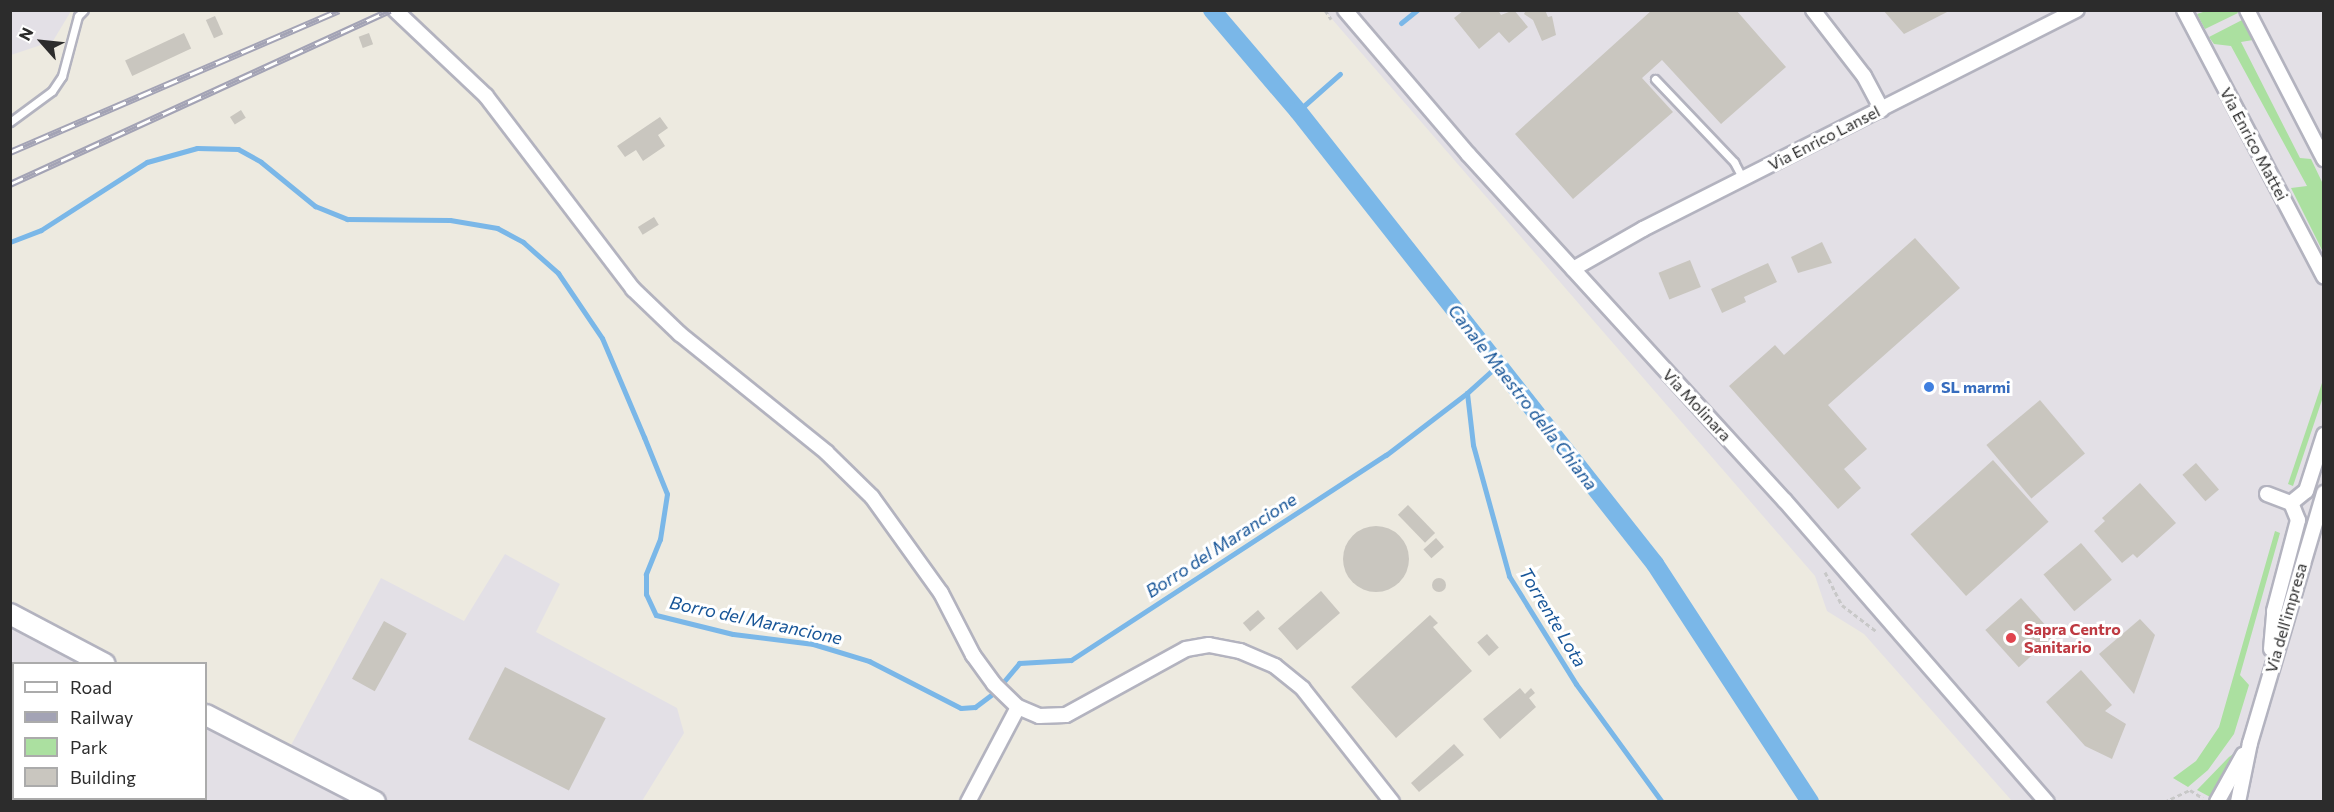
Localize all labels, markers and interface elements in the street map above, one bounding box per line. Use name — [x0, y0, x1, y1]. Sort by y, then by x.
north arrow — [12, 12, 72, 72]
text: N — [14, 24, 37, 43]
street label: Via Enrico Mattei — [2216, 84, 2292, 204]
street label: Via Enrico Lansel — [1765, 102, 1883, 174]
water label: Canale Maestro della Chiana — [1444, 300, 1602, 494]
street label: Via Molinara — [1659, 365, 1735, 445]
place label: SL marmi — [1941, 377, 2010, 397]
marker: SL marmi — [1922, 380, 1936, 394]
water label: Borro del Marancione — [1141, 488, 1301, 602]
street label: Via dell'impresa — [2261, 561, 2311, 675]
water label: Torrente Lota — [1515, 563, 1591, 671]
water label: Borro del Marancione — [668, 591, 844, 649]
place label: Sapra Centro Sanitario — [2024, 619, 2121, 657]
marker: Sapra Centro Sanitario — [2002, 629, 2020, 647]
legend — [12, 662, 207, 800]
text: Road — [70, 676, 112, 698]
text: Railway — [70, 706, 133, 728]
text: Park — [70, 736, 108, 758]
text: Building — [70, 766, 136, 788]

